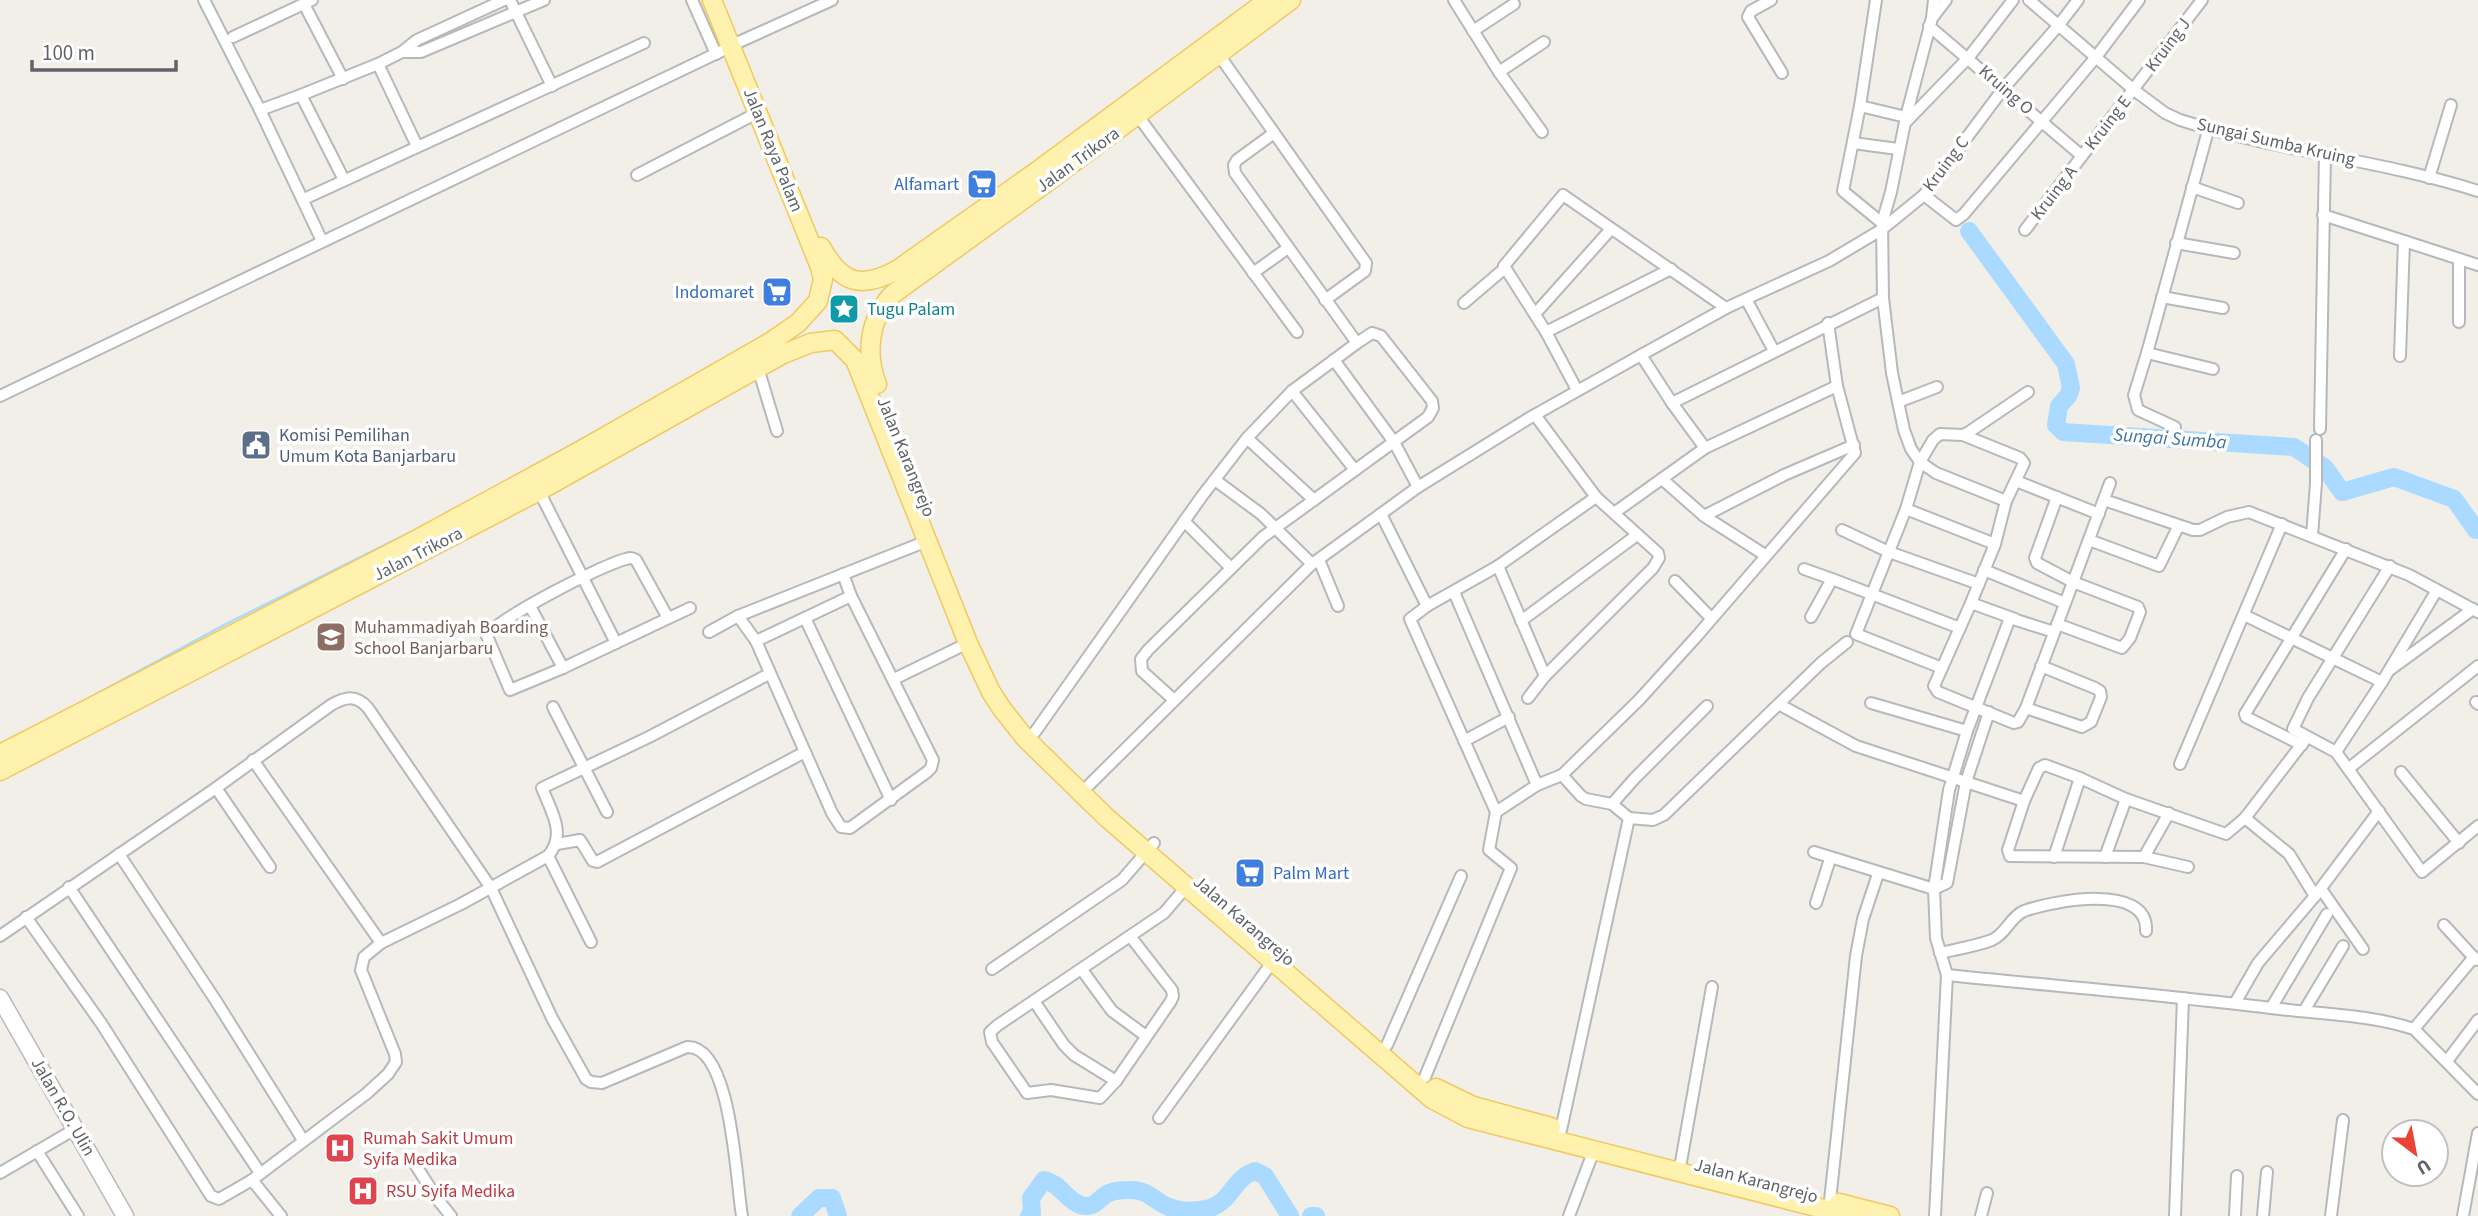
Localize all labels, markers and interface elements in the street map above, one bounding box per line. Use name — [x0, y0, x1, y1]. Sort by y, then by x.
street label: Kruing J — [2139, 13, 2197, 77]
scale bar — [32, 28, 175, 72]
text: 100 m — [42, 38, 95, 68]
street label: Kruing O — [1973, 59, 2039, 121]
street label: Jalan Raya Palam — [737, 84, 809, 216]
street label: Kruing E — [2079, 91, 2137, 155]
street label: Sungai Sumba Kruing — [2194, 112, 2358, 172]
street label: Jalan Trikora — [1031, 121, 1125, 199]
street label: Kruing C — [1917, 131, 1975, 197]
street label: Kruing A — [2025, 160, 2083, 226]
supermarket icon: Alfamart — [965, 167, 999, 201]
place label: Alfamart — [894, 172, 959, 197]
supermarket icon: Indomaret — [760, 275, 794, 309]
place label: Indomaret — [675, 280, 754, 305]
place icon: Tugu Palam — [827, 292, 861, 326]
place label: Tugu Palam — [867, 297, 955, 322]
street label: Jalan Karangrejo — [871, 393, 941, 521]
water label: Sungai Sumba — [2113, 422, 2227, 456]
place label: Komisi Pemilihan Umum Kota Banjarbaru — [279, 423, 456, 469]
public building icon: Komisi Pemilihan Umum Kota Banjarbaru — [239, 428, 273, 462]
street label: Jalan Trikora — [369, 521, 467, 587]
place label: Muhammadiyah Boarding School Banjarbaru — [354, 615, 548, 661]
school or university icon: Muhammadiyah Boarding School Banjarbaru — [314, 620, 348, 654]
supermarket icon: Palm Mart — [1233, 856, 1267, 890]
place label: Palm Mart — [1273, 861, 1349, 886]
street label: Jalan Karangrejo — [1188, 870, 1300, 972]
street label: Jalan R.O. Ulin — [25, 1053, 101, 1161]
north arrow — [2380, 1118, 2450, 1188]
place label: Rumah Sakit Umum Syifa Medika — [363, 1126, 513, 1172]
hospital icon: Rumah Sakit Umum Syifa Medika — [323, 1131, 357, 1165]
text: U — [2411, 1151, 2436, 1181]
street label: Jalan Karangrejo — [1691, 1152, 1821, 1210]
hospital icon: RSU Syifa Medika — [346, 1174, 380, 1208]
place label: RSU Syifa Medika — [386, 1179, 515, 1204]

